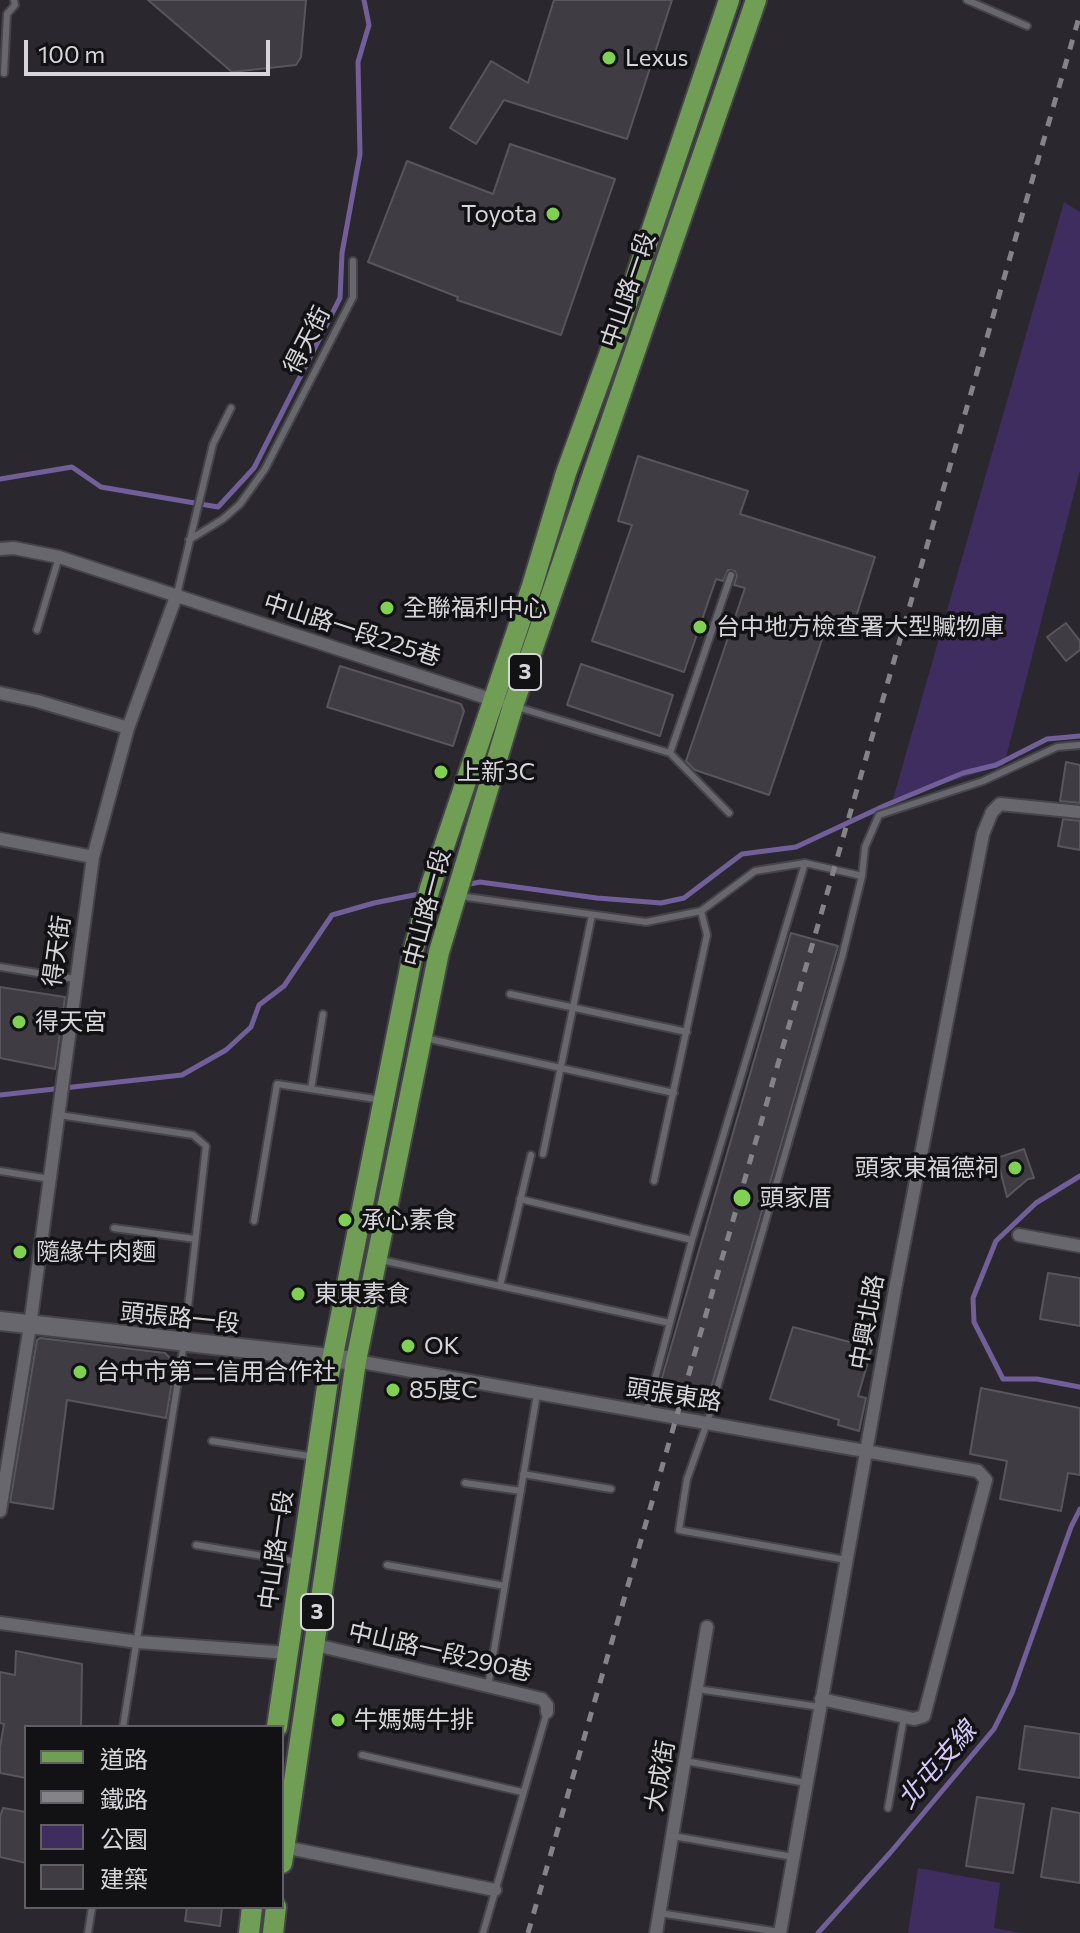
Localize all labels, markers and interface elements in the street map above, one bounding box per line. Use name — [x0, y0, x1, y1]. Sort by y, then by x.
scale bar — [28, 24, 274, 74]
text: 100 m — [38, 39, 105, 68]
place label: Lexus — [625, 44, 688, 72]
marker: Lexus — [600, 49, 618, 67]
place label: Toyota — [461, 200, 537, 228]
marker: Toyota — [544, 205, 562, 223]
street label: 中山路一段 — [595, 229, 661, 351]
street label: 得天街 — [278, 301, 336, 379]
street label: 中山路一段225巷 — [260, 588, 444, 672]
place label: 全聯福利中心 — [403, 594, 547, 622]
marker: 全聯福利中心 — [378, 599, 396, 617]
place label: 台中地方檢查署大型贓物庫 — [716, 613, 1004, 641]
marker: 台中地方檢查署大型贓物庫 — [691, 618, 709, 636]
road number: 3 — [509, 654, 541, 690]
place label: 上新3C — [457, 758, 535, 786]
marker: 上新3C — [432, 763, 450, 781]
street label: 中山路一段 — [398, 846, 456, 970]
street label: 得天街 — [38, 913, 76, 989]
place label: 得天宮 — [35, 1008, 107, 1036]
marker: 得天宮 — [10, 1013, 28, 1031]
place label: 頭家東福德祠 — [855, 1154, 999, 1182]
marker: 頭家東福德祠 — [1006, 1159, 1024, 1177]
place label: 頭家厝 — [760, 1184, 832, 1212]
marker: 頭家厝 — [731, 1187, 753, 1209]
place label: 承心素食 — [361, 1206, 457, 1234]
marker: 承心素食 — [336, 1211, 354, 1229]
place label: 隨緣牛肉麵 — [36, 1238, 156, 1266]
marker: 隨緣牛肉麵 — [11, 1243, 29, 1261]
street label: 中興北路 — [844, 1272, 890, 1372]
place label: 東東素食 — [314, 1280, 410, 1308]
marker: 東東素食 — [289, 1285, 307, 1303]
street label: 頭張路一段 — [119, 1297, 241, 1339]
place label: OK — [424, 1332, 460, 1360]
marker: OK — [399, 1337, 417, 1355]
place label: 台中市第二信用合作社 — [96, 1358, 336, 1386]
marker: 台中市第二信用合作社 — [71, 1363, 89, 1381]
street label: 頭張東路 — [624, 1373, 724, 1417]
place label: 85度C — [409, 1376, 478, 1404]
marker: 85度C — [384, 1381, 402, 1399]
street label: 中山路一段 — [253, 1489, 299, 1611]
road number: 3 — [301, 1594, 333, 1630]
street label: 中山路一段290巷 — [345, 1617, 535, 1687]
place label: 牛媽媽牛排 — [354, 1706, 474, 1734]
marker: 牛媽媽牛排 — [329, 1711, 347, 1729]
water label: 北屯支線 — [891, 1716, 983, 1814]
legend — [24, 1725, 284, 1909]
street label: 大成街 — [640, 1738, 680, 1814]
text: 道路 — [100, 1744, 148, 1773]
text: 鐵路 — [100, 1784, 148, 1813]
text: 公園 — [100, 1824, 148, 1853]
text: 建築 — [100, 1864, 148, 1893]

